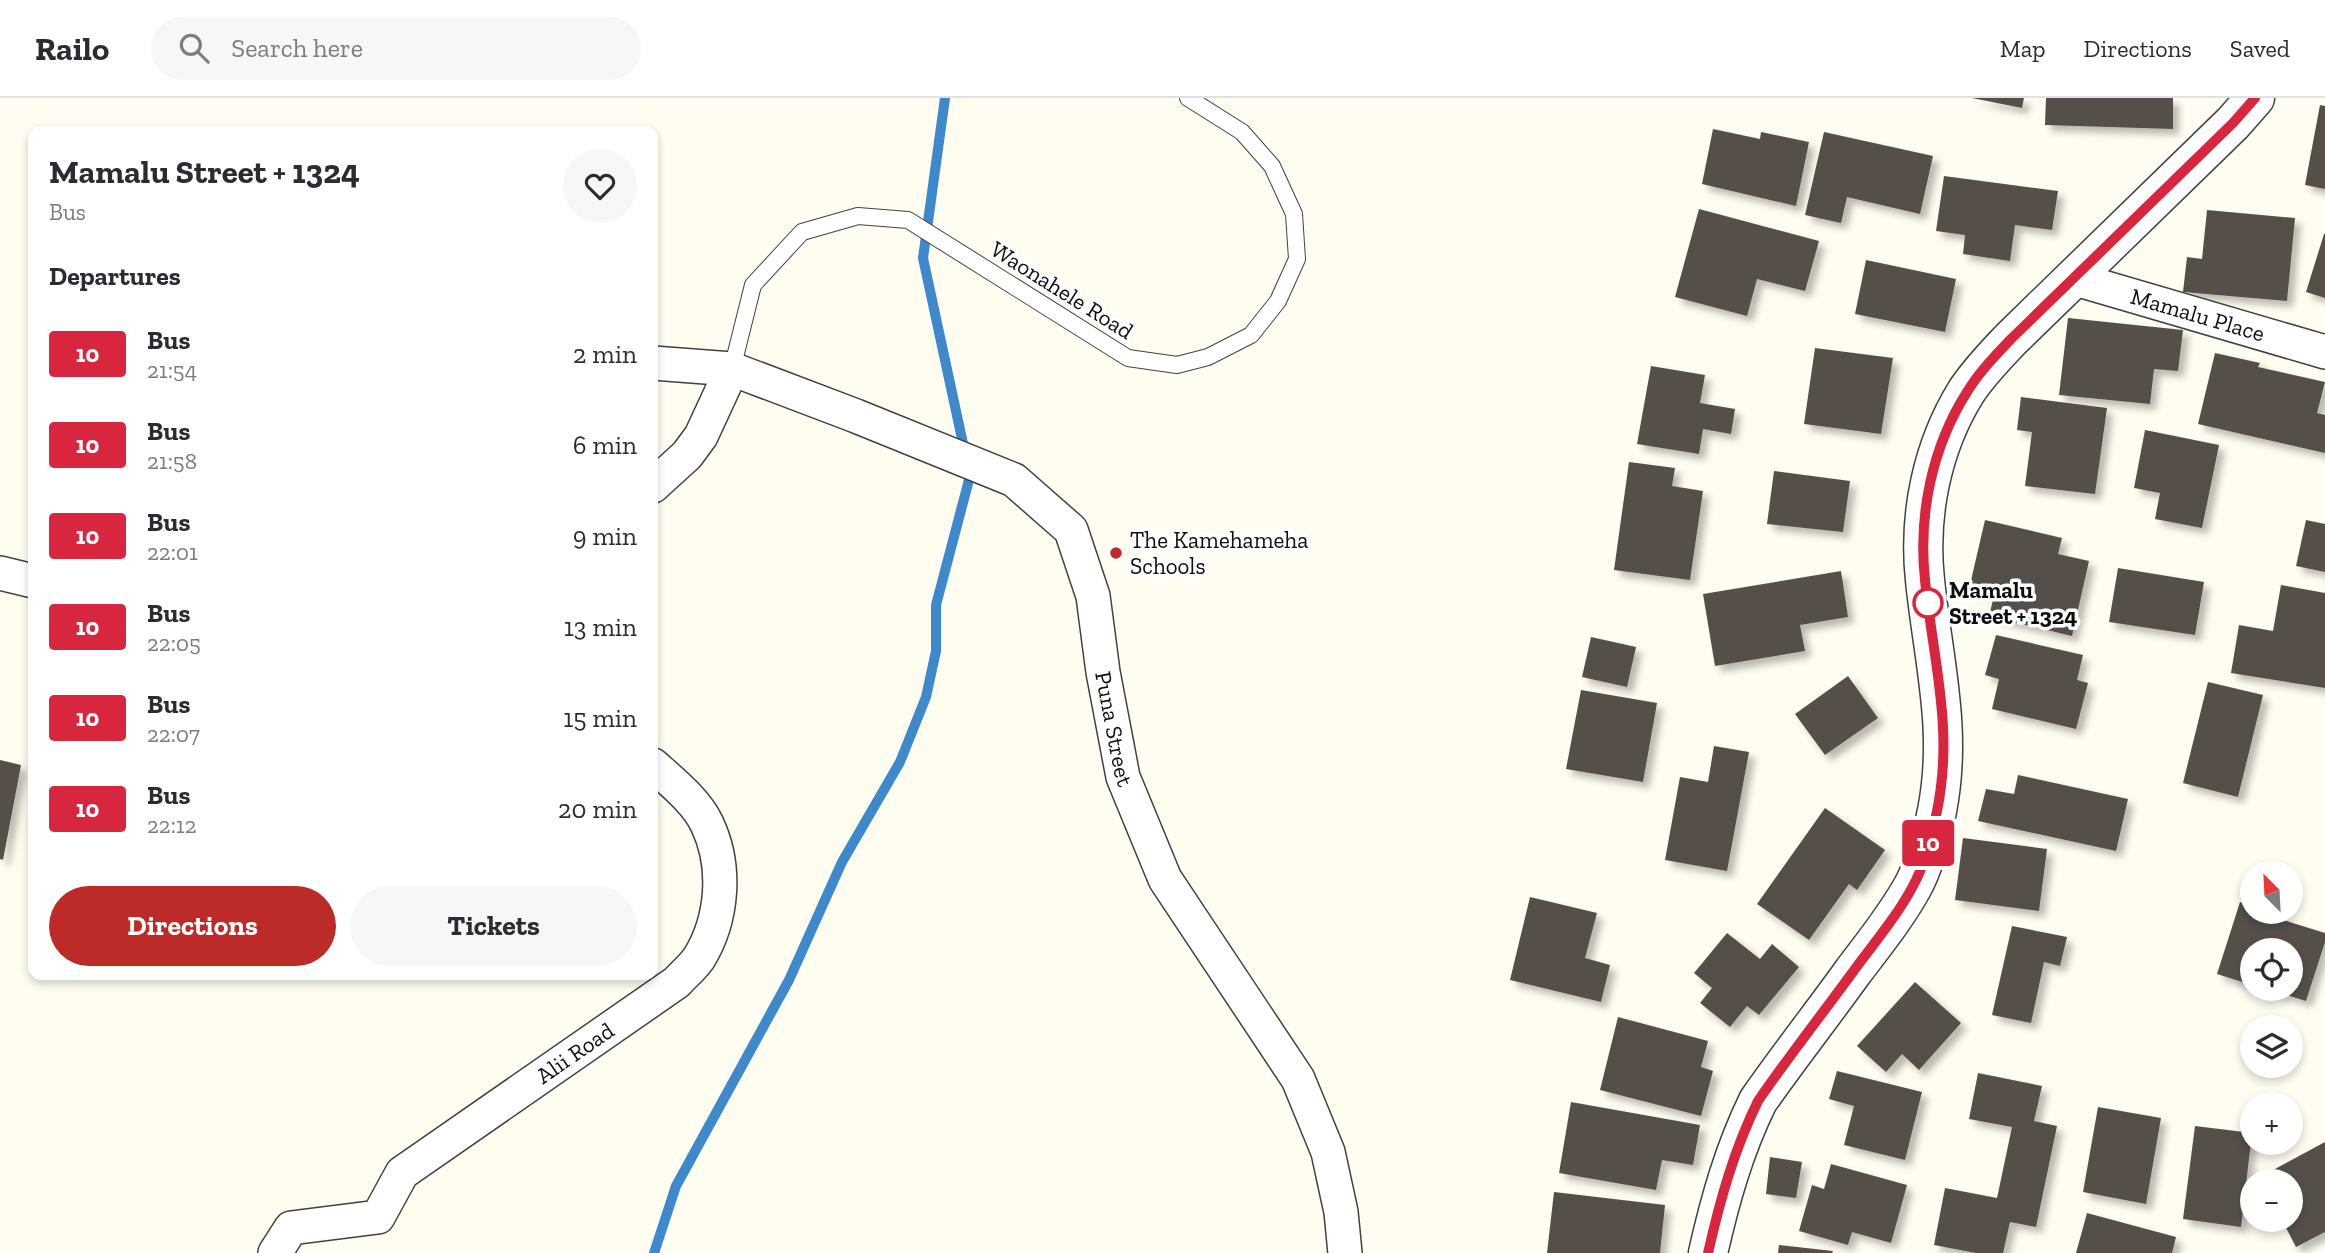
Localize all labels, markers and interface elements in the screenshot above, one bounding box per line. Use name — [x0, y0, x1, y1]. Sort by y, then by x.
search box — [151, 17, 641, 80]
text: Railo — [35, 29, 109, 68]
icon: search — [175, 29, 213, 67]
text: Search here — [231, 32, 363, 64]
text: Map — [2000, 34, 2046, 63]
text: Directions — [2084, 34, 2192, 63]
text: Saved — [2230, 34, 2290, 63]
button: heart — [563, 149, 637, 223]
text: Mamalu Street + 1324 — [49, 152, 360, 191]
text: Bus — [49, 198, 86, 226]
street label: Waonahele Road — [985, 235, 1139, 345]
text: Departures — [49, 260, 181, 292]
street label: Mamalu Place — [2127, 282, 2268, 348]
text: Bus — [147, 324, 190, 356]
text: 2 min — [573, 338, 637, 370]
text: 10 — [76, 339, 99, 368]
text: 21:54 — [147, 356, 197, 384]
text: Bus — [147, 415, 190, 447]
text: 6 min — [573, 429, 637, 461]
text: 10 — [76, 430, 99, 459]
text: 21:58 — [147, 447, 197, 475]
text: Bus — [147, 506, 190, 538]
text: 9 min — [573, 520, 637, 552]
text: 10 — [76, 521, 99, 550]
place label: The Kamehameha Schools — [1130, 526, 1308, 580]
text: 22:01 — [147, 538, 198, 566]
marker: The Kamehameha Schools — [1108, 545, 1124, 561]
place label: Mamalu Street + 1324 — [1949, 576, 2077, 630]
marker: Mamalu Street + 1324 — [1913, 588, 1943, 618]
text: Bus — [147, 597, 190, 629]
text: 13 min — [564, 611, 637, 643]
text: 10 — [76, 612, 99, 641]
text: 22:05 — [147, 629, 201, 657]
street label: Puna Street — [1089, 669, 1140, 791]
text: Bus — [147, 688, 190, 720]
text: 15 min — [563, 702, 637, 734]
text: 10 — [76, 703, 99, 732]
text: 22:07 — [147, 720, 200, 748]
text: Bus — [147, 779, 190, 811]
text: 20 min — [558, 793, 637, 825]
text: 10 — [76, 794, 99, 823]
text: 22:12 — [147, 811, 197, 839]
line badge: 10 — [1896, 820, 1960, 866]
text: 10 — [1916, 828, 1940, 857]
north arrow — [2240, 861, 2303, 924]
map controls — [2240, 861, 2303, 1232]
button: Directions — [49, 886, 336, 966]
button: Tickets — [350, 886, 637, 966]
button: locate — [2240, 938, 2303, 1001]
button: layers — [2240, 1015, 2303, 1078]
street label: Alii Road — [531, 1016, 620, 1090]
button: + — [2240, 1092, 2303, 1155]
button: − — [2240, 1169, 2303, 1232]

